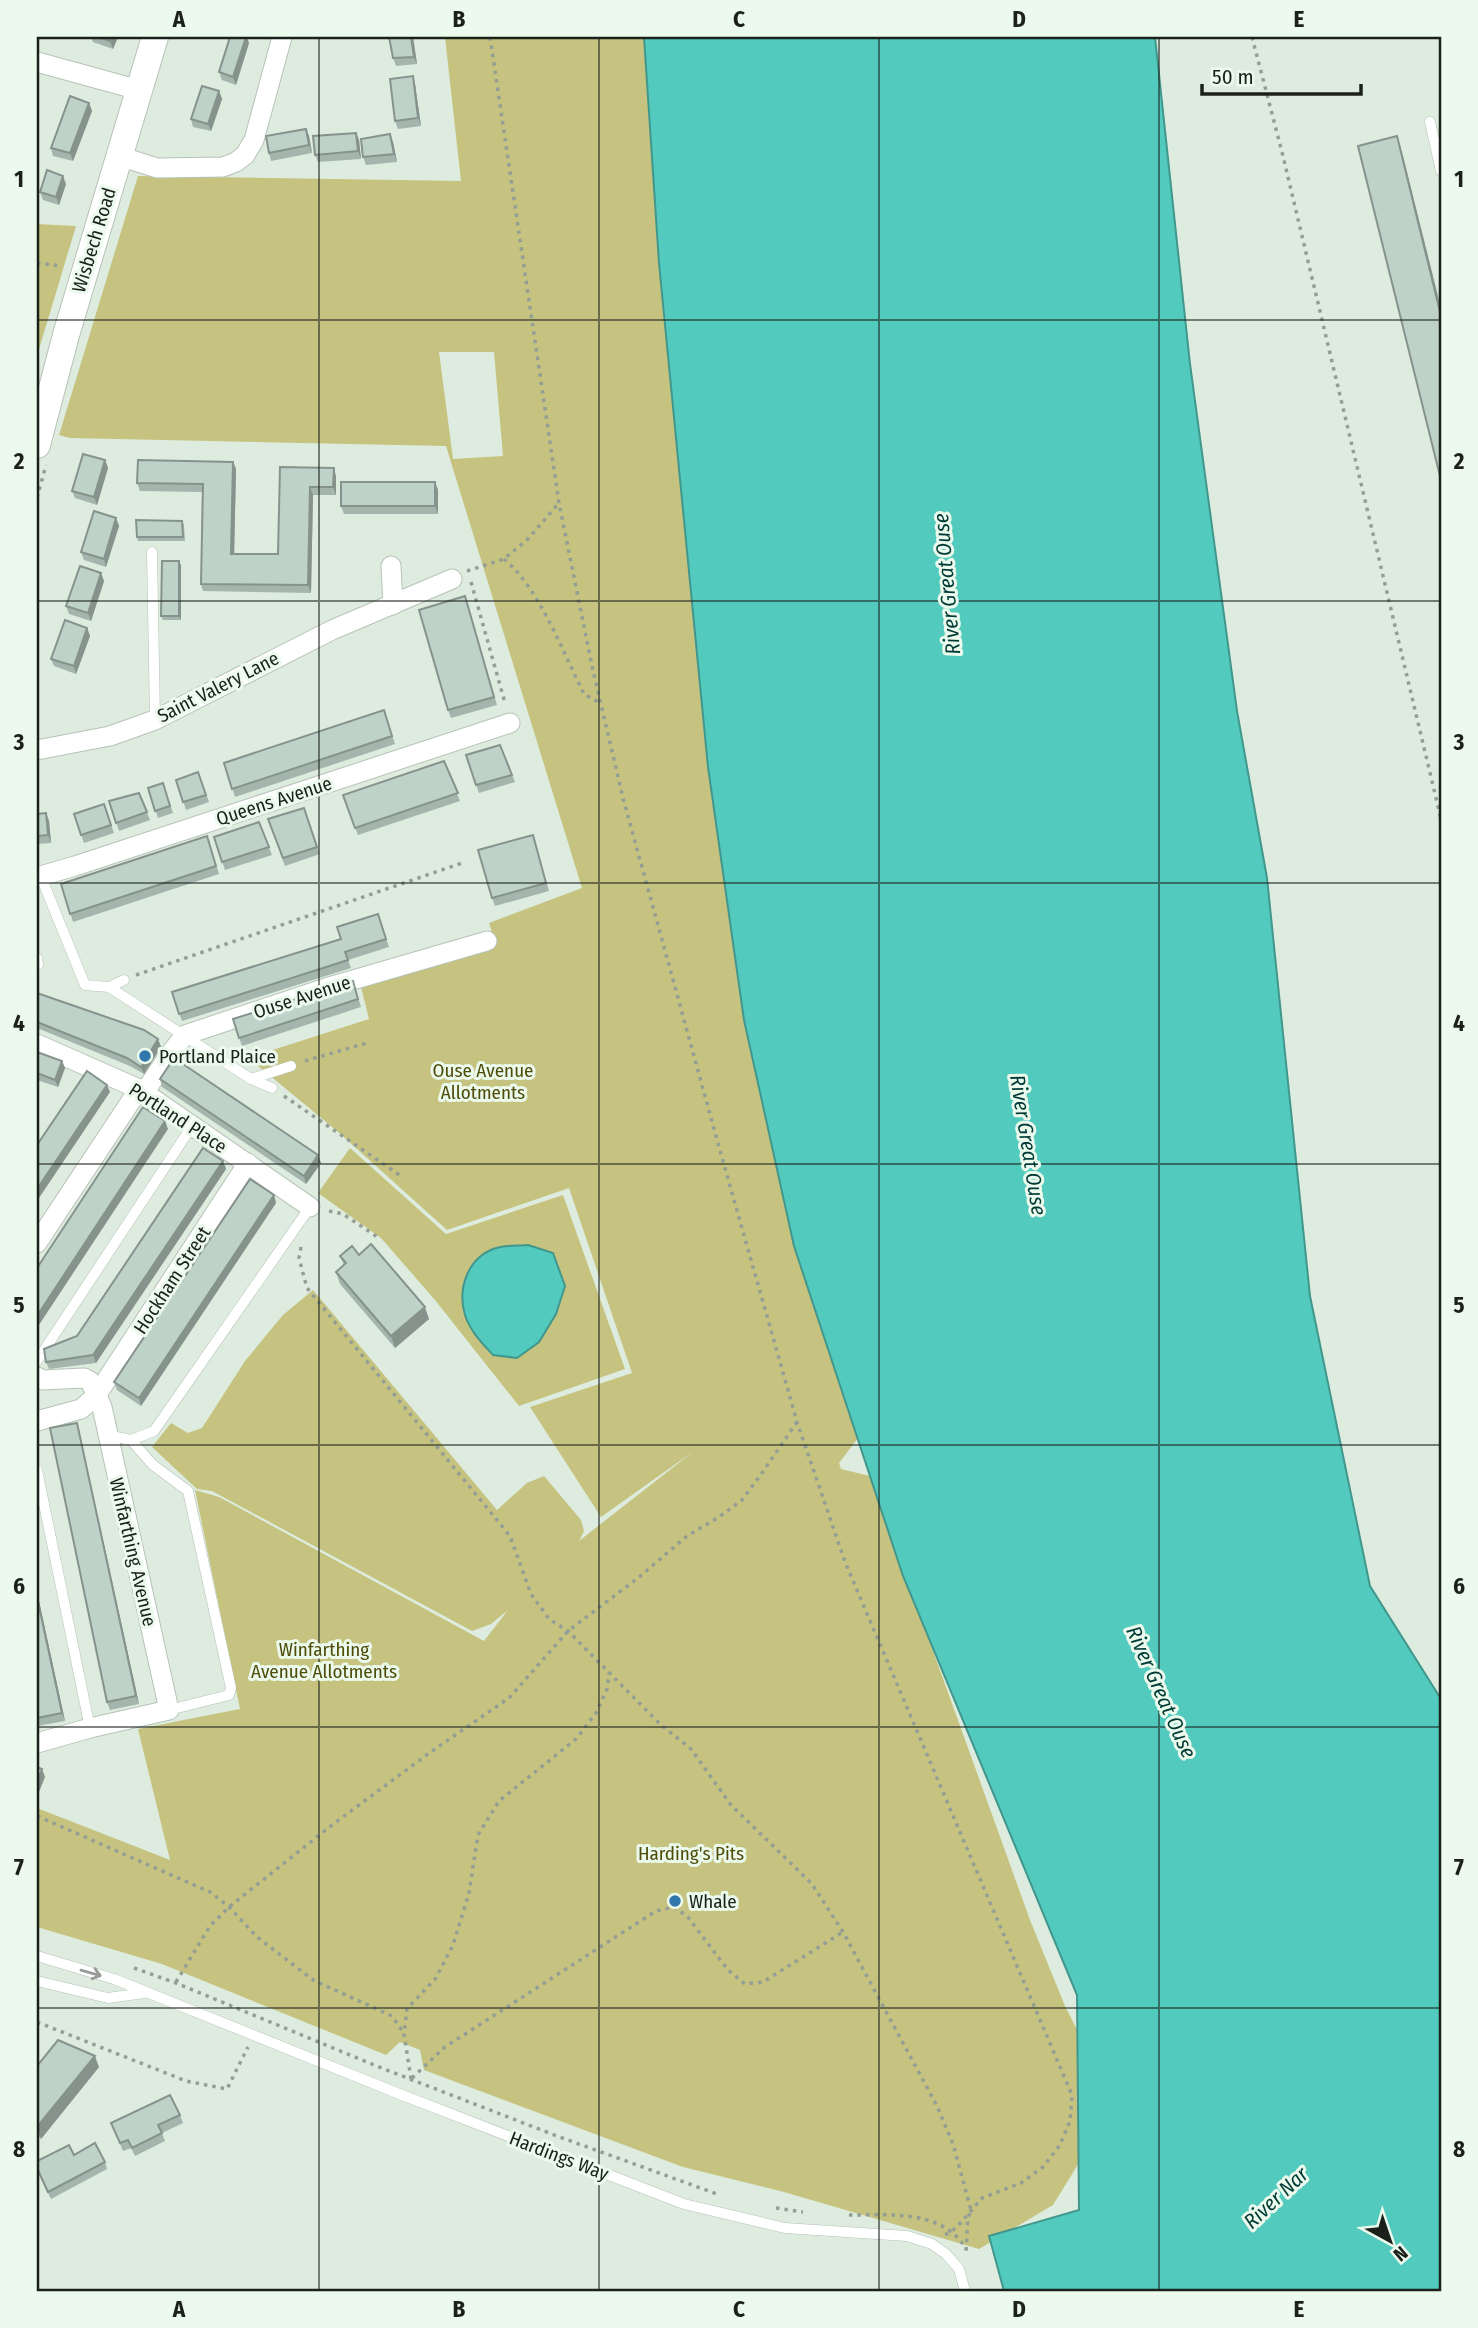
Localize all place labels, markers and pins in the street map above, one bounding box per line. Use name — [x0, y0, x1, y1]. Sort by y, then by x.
place label: Portland Plaice — [159, 1045, 276, 1068]
marker: Portland Plaice — [137, 1048, 153, 1064]
place label: Whale — [689, 1890, 737, 1913]
marker: Whale — [667, 1893, 683, 1909]

